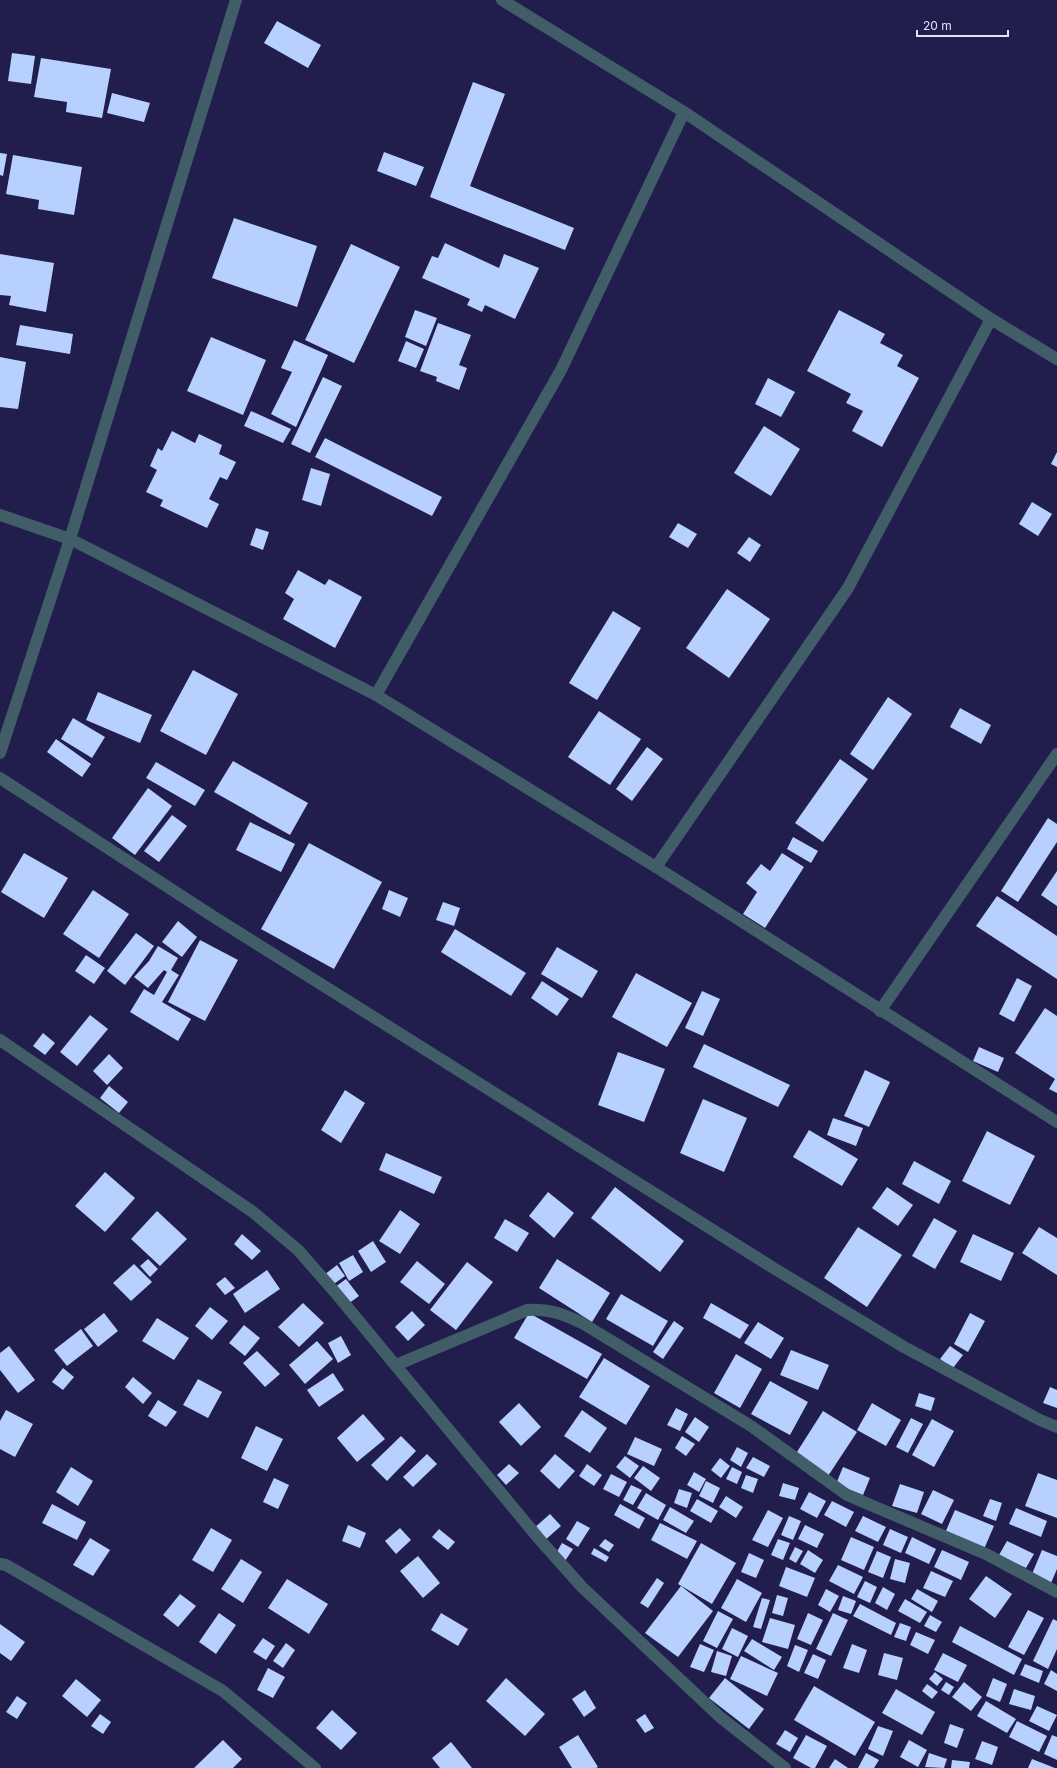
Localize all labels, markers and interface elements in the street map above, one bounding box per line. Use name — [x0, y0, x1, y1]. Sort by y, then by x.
scale bar — [917, 12, 1008, 38]
text: 20 m — [923, 18, 952, 33]

